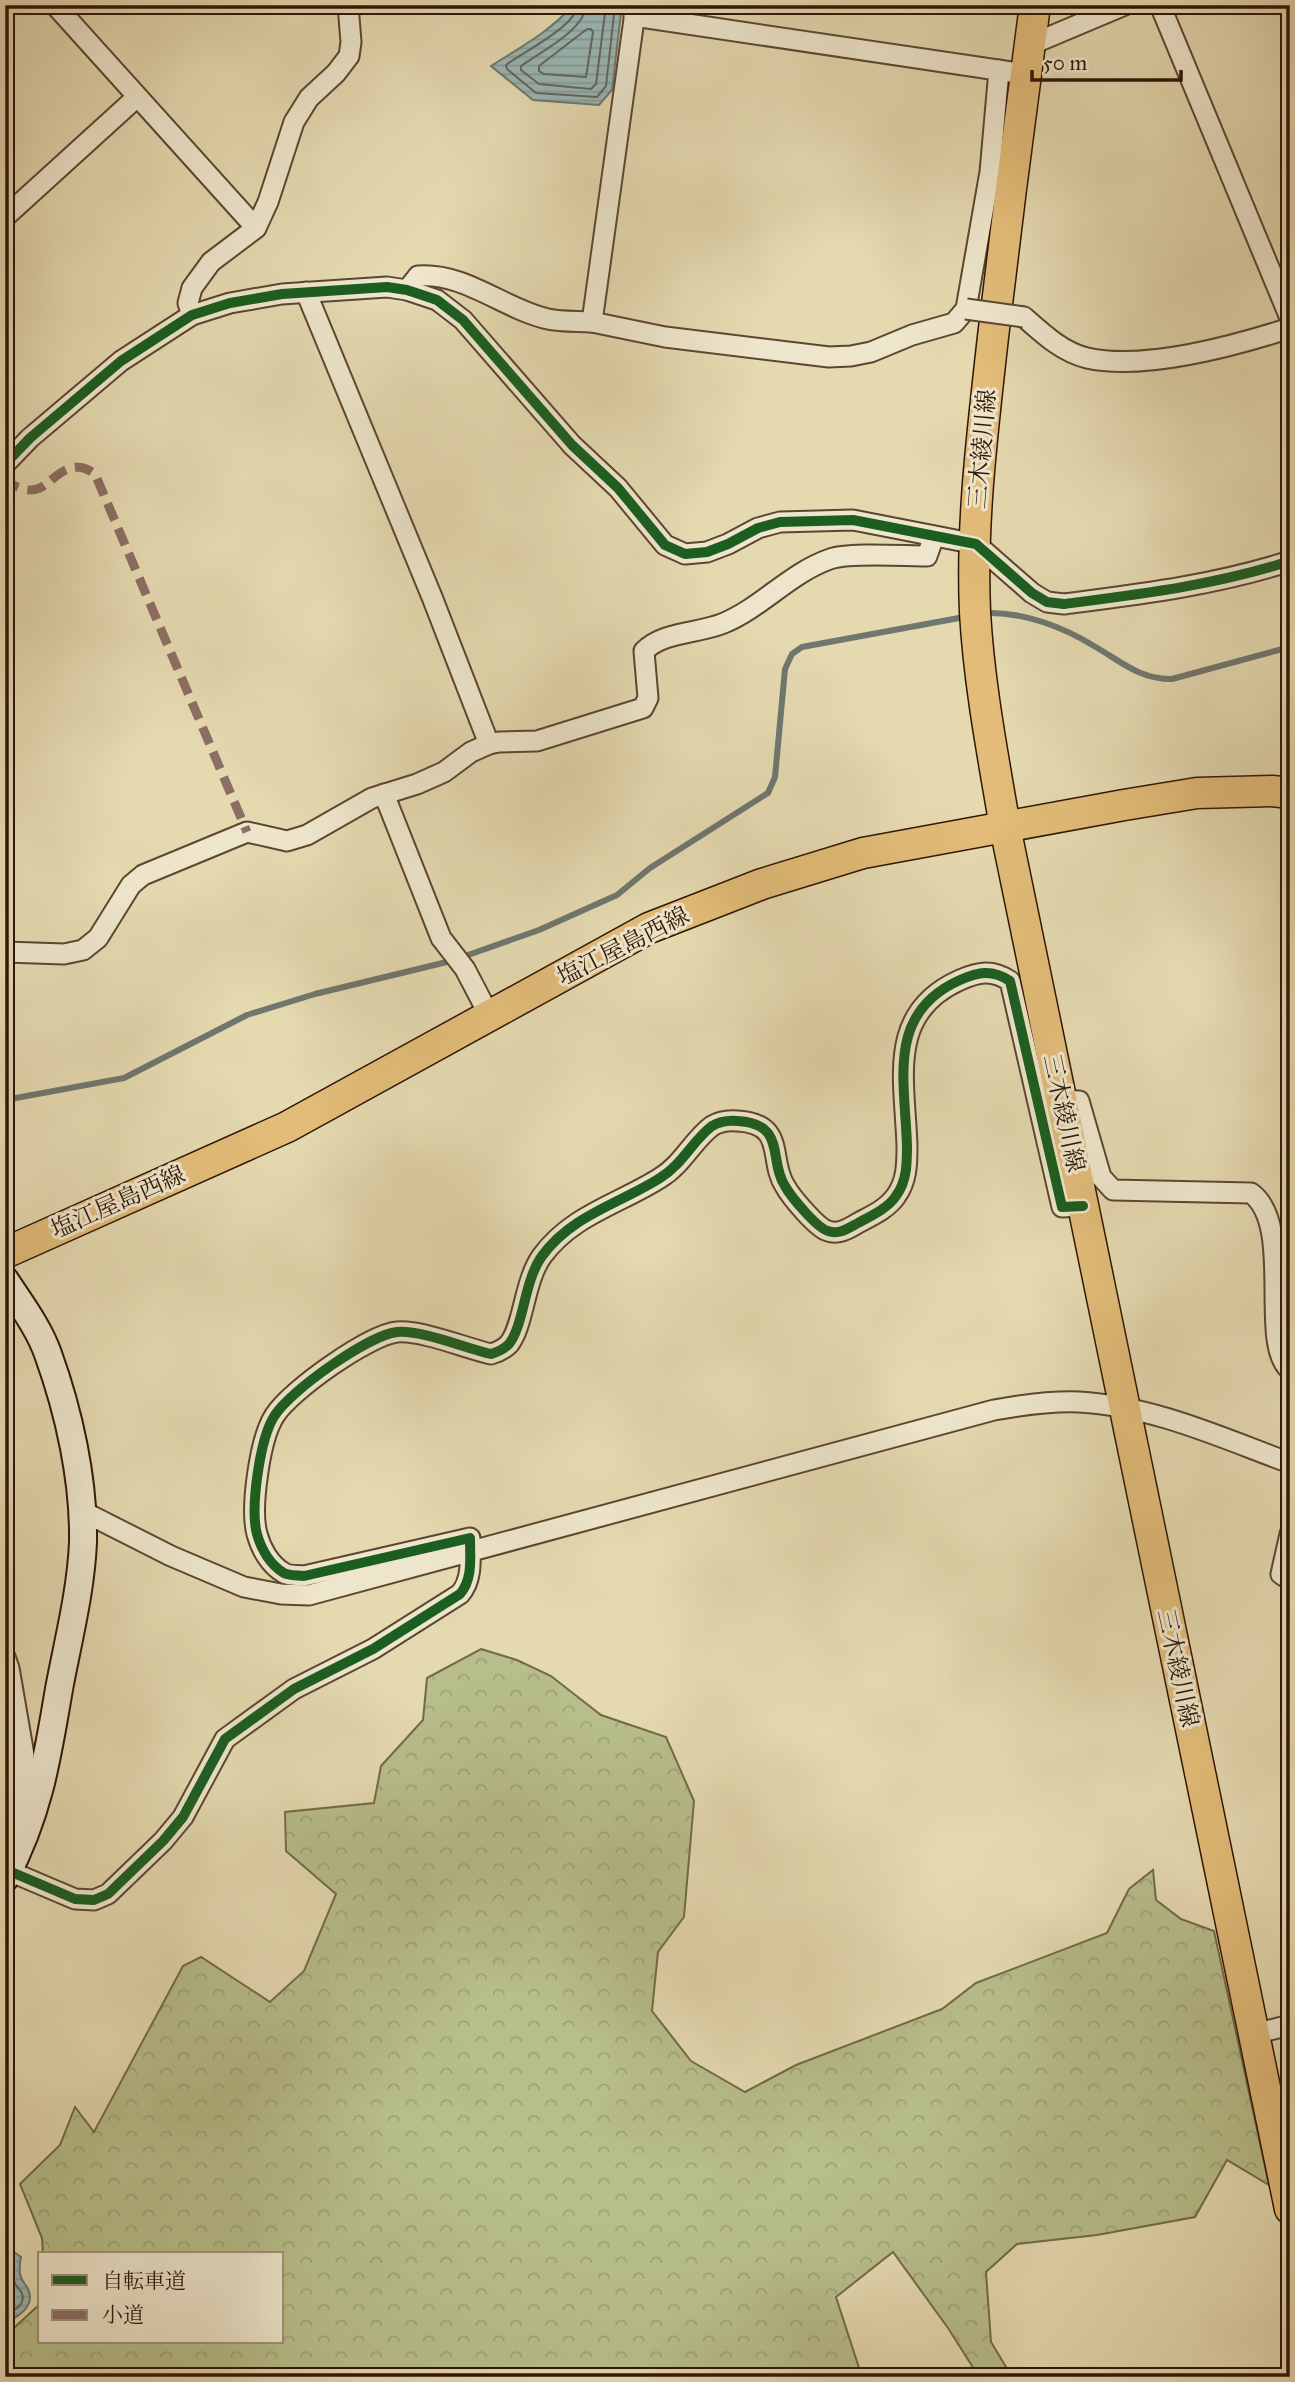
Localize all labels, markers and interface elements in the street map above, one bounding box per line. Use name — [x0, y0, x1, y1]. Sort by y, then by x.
scale bar — [1032, 38, 1181, 82]
text: 50 m — [1043, 50, 1088, 76]
street label: 三木綾川線 — [962, 388, 1002, 510]
street label: 塩江屋島西線 — [552, 900, 694, 992]
street label: 三木綾川線 — [1037, 1051, 1091, 1175]
street label: 塩江屋島西線 — [46, 1159, 190, 1245]
street label: 三木綾川線 — [1151, 1606, 1205, 1730]
legend — [38, 2252, 284, 2344]
text: 自転車道 — [102, 2268, 186, 2294]
text: 小道 — [102, 2302, 144, 2328]

